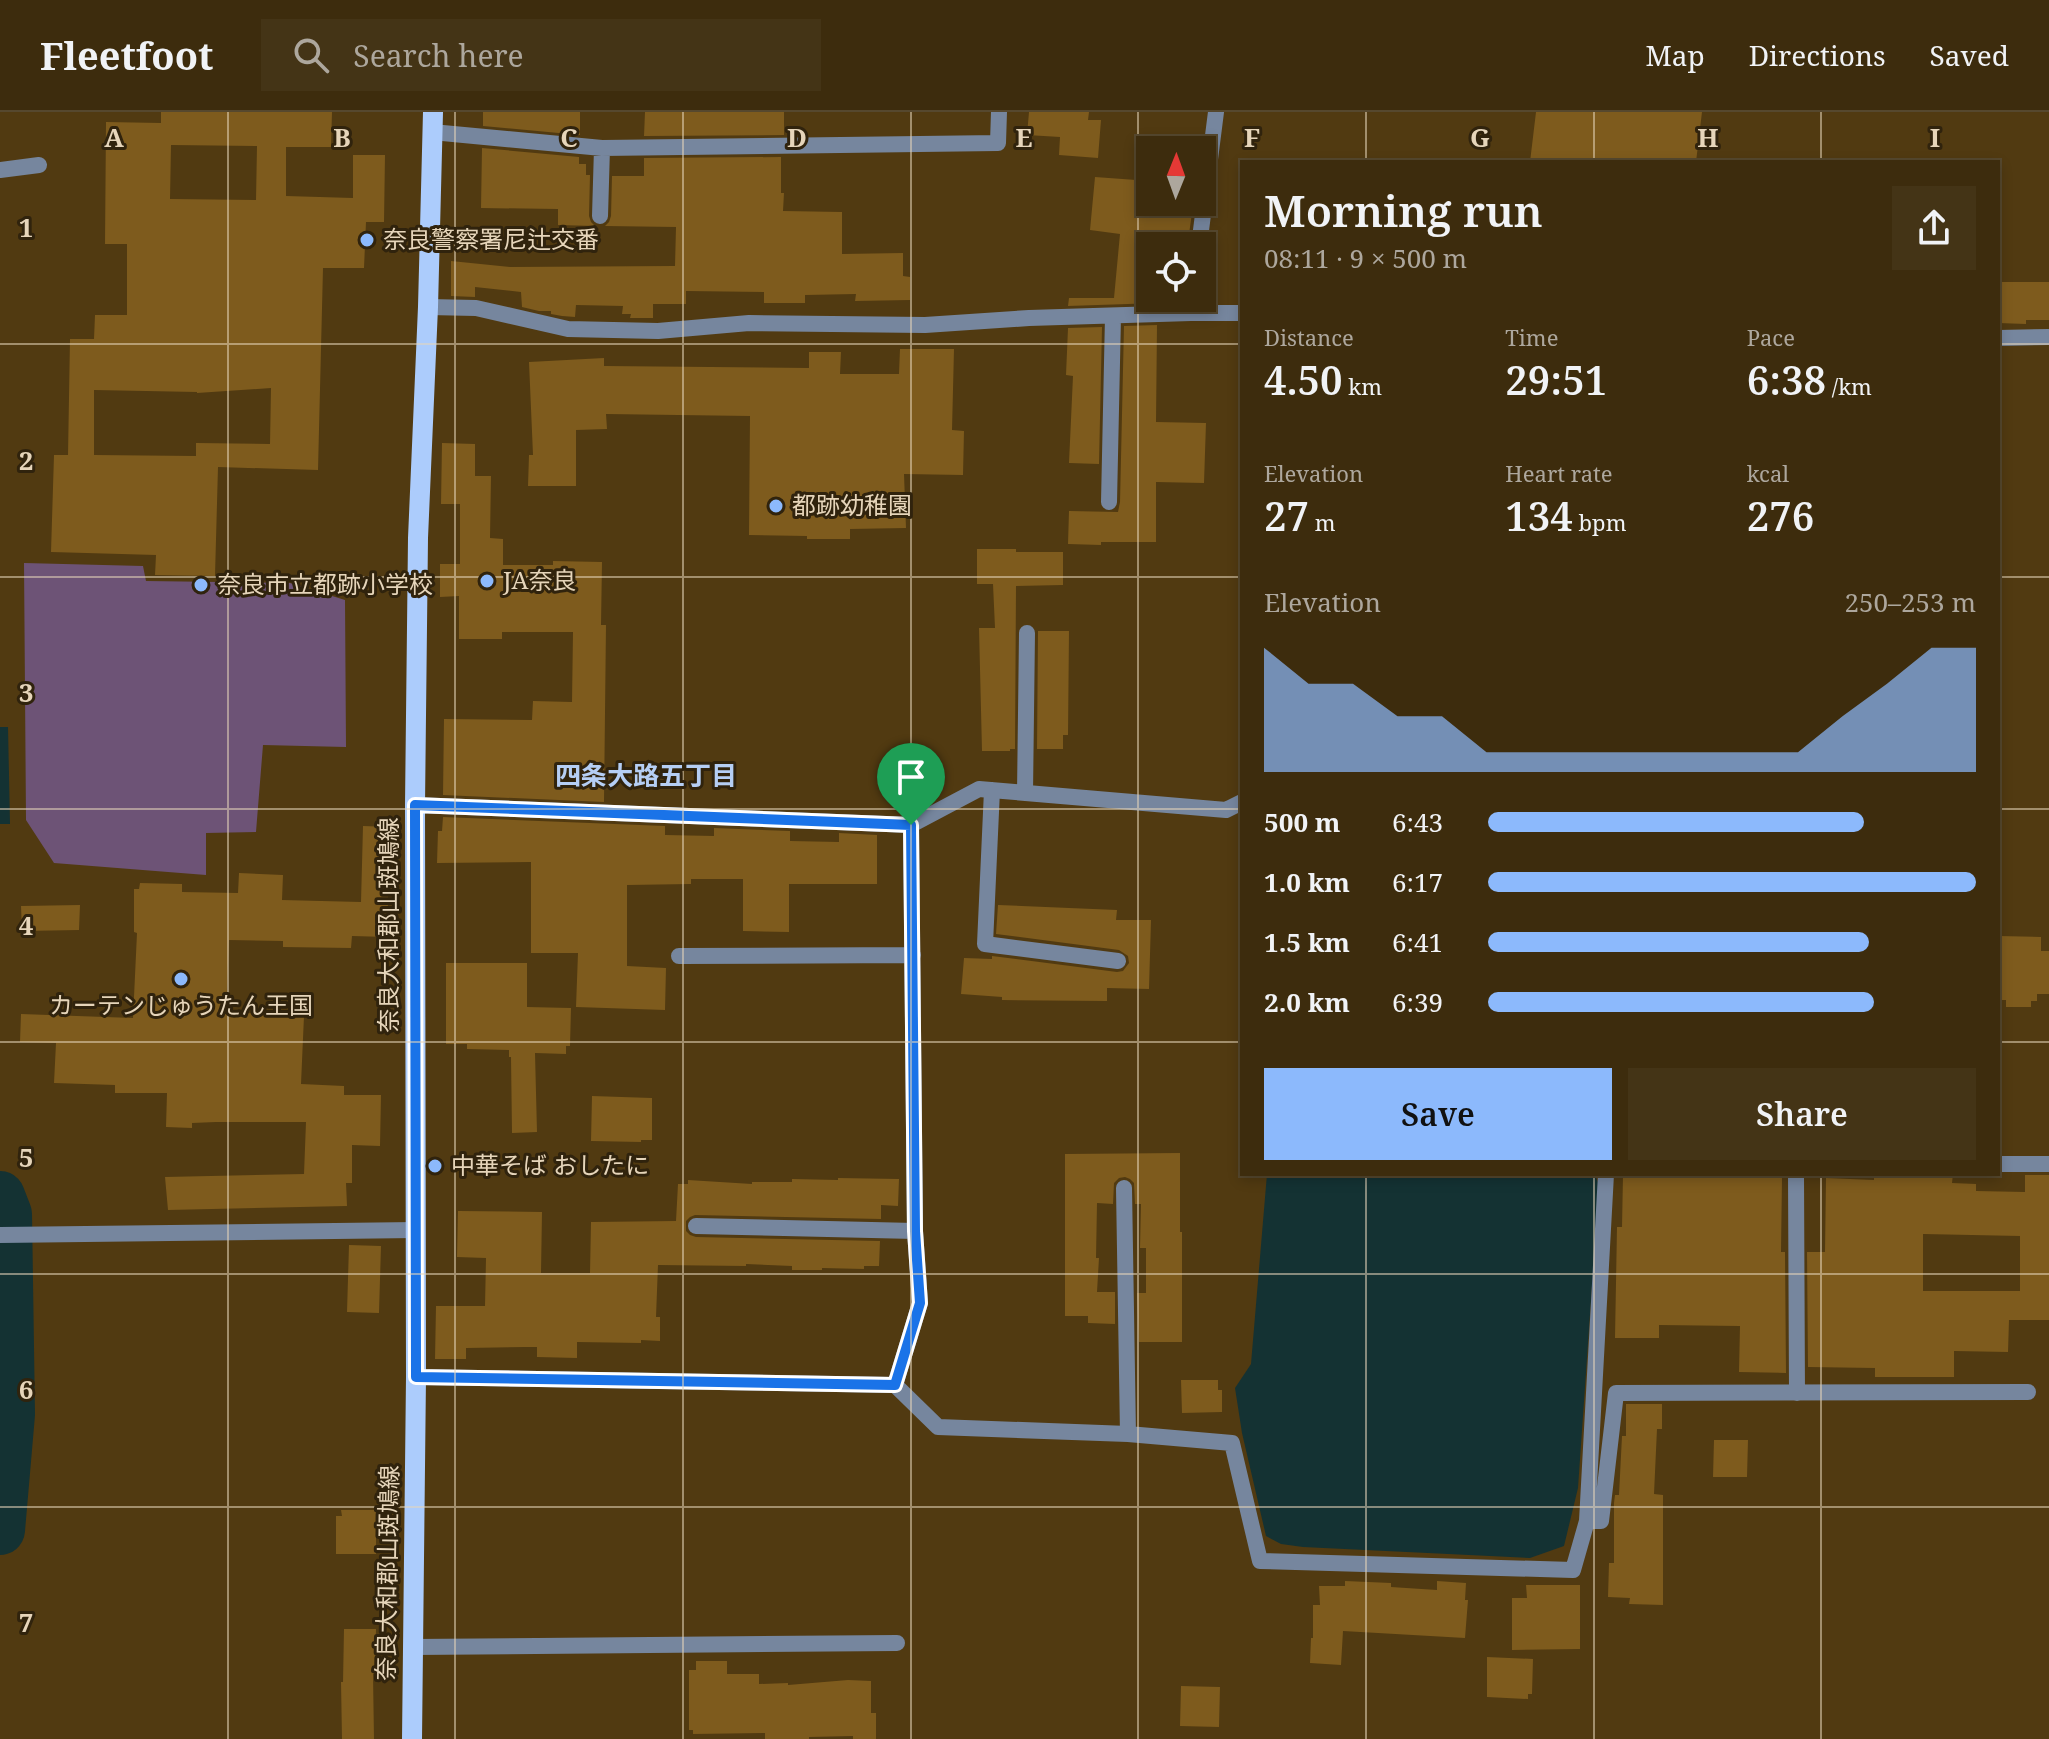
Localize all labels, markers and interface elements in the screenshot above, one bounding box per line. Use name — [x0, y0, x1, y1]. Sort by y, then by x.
search box — [261, 19, 821, 91]
text: Fleetfoot — [40, 29, 213, 81]
icon: search — [289, 33, 333, 77]
text: Search here — [353, 35, 524, 76]
text: Map — [1645, 36, 1705, 74]
text: Directions — [1749, 36, 1886, 74]
text: Saved — [1930, 36, 2009, 74]
text: A — [104, 119, 124, 155]
text: B — [333, 119, 351, 155]
text: C — [560, 119, 578, 155]
text: D — [787, 119, 807, 155]
text: E — [1016, 119, 1033, 155]
text: F — [1244, 119, 1260, 155]
text: G — [1470, 119, 1490, 155]
text: H — [1697, 119, 1719, 155]
text: I — [1930, 119, 1940, 155]
north arrow — [1136, 136, 1216, 216]
map controls — [1136, 136, 1216, 312]
text: Morning run — [1264, 180, 1543, 240]
button: share — [1892, 186, 1976, 270]
text: 1 — [19, 209, 33, 245]
place label: 奈良警察署尼辻交番 — [383, 222, 599, 255]
marker: 奈良警察署尼辻交番 — [358, 231, 376, 249]
button: locate — [1136, 232, 1216, 312]
text: 08:11 · 9 × 500 m — [1264, 240, 1467, 276]
text: Distance — [1264, 322, 1354, 352]
text: Time — [1505, 322, 1558, 352]
text: Pace — [1747, 322, 1795, 352]
text: 4.50 — [1264, 352, 1343, 407]
text: 29:51 — [1505, 352, 1607, 407]
text: 6:38 — [1747, 352, 1826, 407]
text: km — [1343, 371, 1382, 401]
text: /km — [1826, 371, 1872, 401]
text: 2 — [19, 442, 33, 478]
text: Elevation — [1264, 458, 1363, 488]
text: Heart rate — [1505, 458, 1613, 488]
text: kcal — [1747, 458, 1789, 488]
place label: 都跡幼稚園 — [792, 488, 912, 521]
text: 27 — [1264, 488, 1309, 543]
text: 134 — [1505, 488, 1573, 543]
text: 276 — [1747, 488, 1814, 543]
marker: 都跡幼稚園 — [767, 497, 785, 515]
text: m — [1309, 507, 1336, 537]
text: bpm — [1573, 507, 1626, 537]
place label: JA奈良 — [502, 563, 577, 596]
place label: 奈良市立都跡小学校 — [217, 567, 433, 600]
marker: JA奈良 — [478, 572, 496, 590]
marker: 奈良市立都跡小学校 — [192, 576, 210, 594]
text: Elevation — [1264, 584, 1381, 620]
text: 250–253 m — [1844, 584, 1976, 620]
text: 3 — [19, 674, 33, 710]
pin — [877, 743, 945, 825]
icon: arrive — [889, 755, 933, 799]
district label: 四条大路五丁目 — [555, 757, 737, 793]
text: 500 m — [1264, 804, 1340, 840]
text: 6:43 — [1392, 804, 1443, 840]
street label: 奈良大和郡山斑鳩線 — [371, 817, 404, 1033]
text: 1.0 km — [1264, 864, 1350, 900]
text: 6:17 — [1392, 864, 1443, 900]
text: 4 — [19, 907, 34, 943]
text: 1.5 km — [1264, 924, 1350, 960]
text: 6:41 — [1392, 924, 1443, 960]
marker: カーテンじゅうたん王国 — [172, 970, 190, 988]
text: 2.0 km — [1264, 984, 1350, 1020]
text: 6:39 — [1392, 984, 1443, 1020]
place label: カーテンじゅうたん王国 — [49, 988, 313, 1021]
button: Save — [1264, 1068, 1612, 1160]
button: Share — [1628, 1068, 1976, 1160]
text: 5 — [19, 1139, 33, 1175]
place label: 中華そば おしたに — [451, 1148, 649, 1181]
marker: 中華そば おしたに — [426, 1157, 444, 1175]
text: 6 — [19, 1371, 33, 1407]
street label: 奈良大和郡山斑鳩線 — [368, 1465, 405, 1681]
text: 7 — [19, 1604, 33, 1640]

